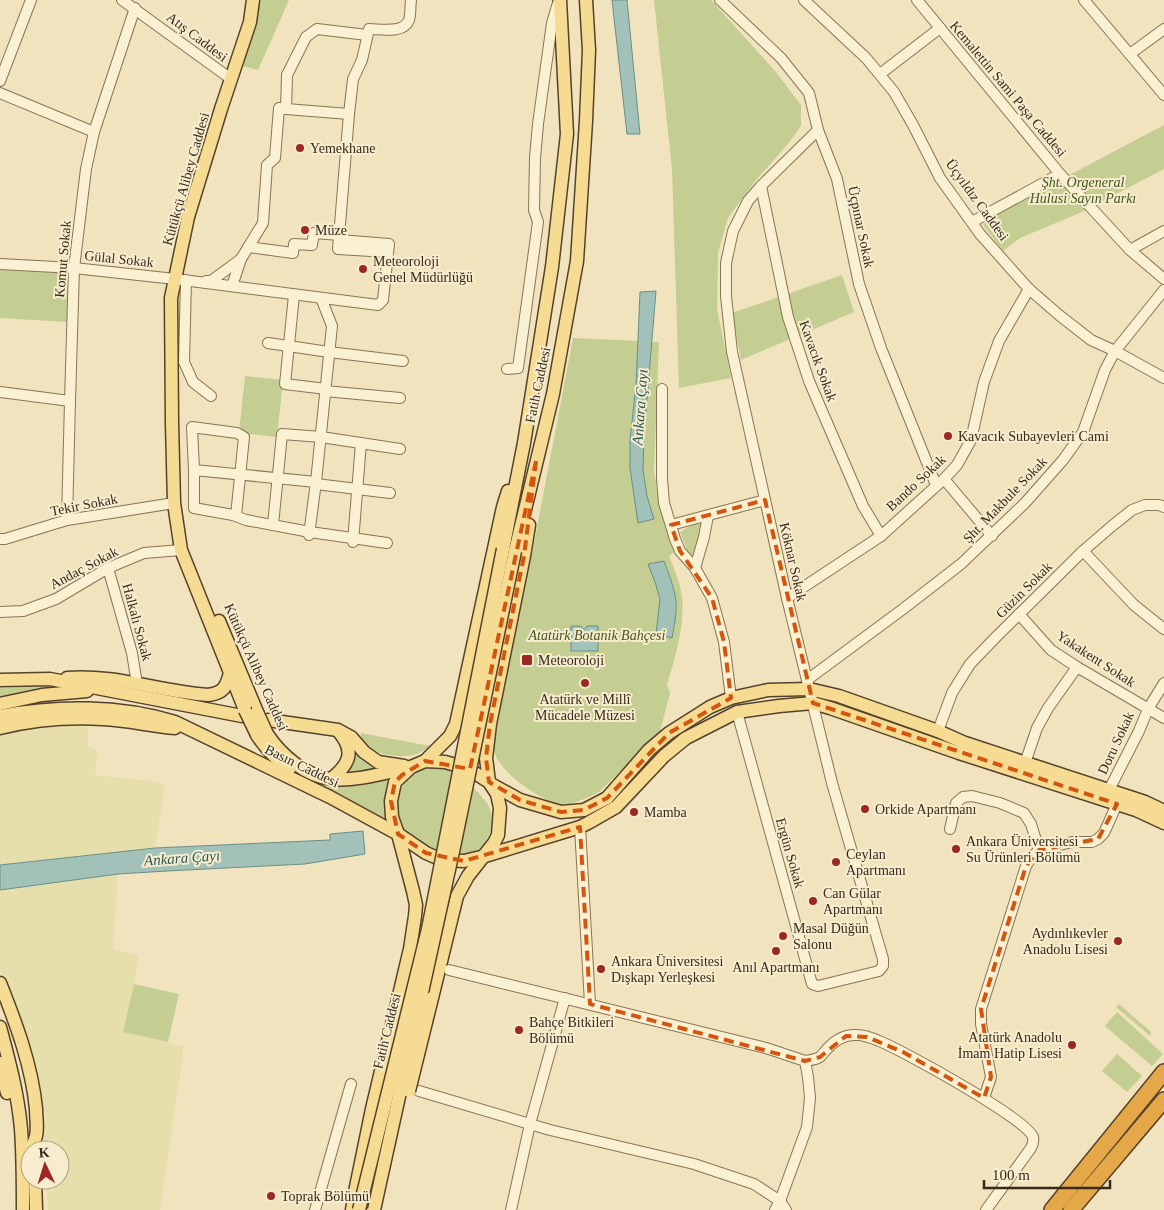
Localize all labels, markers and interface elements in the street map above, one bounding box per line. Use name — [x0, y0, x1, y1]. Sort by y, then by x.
street label: Atış Caddesi — [164, 9, 230, 65]
street label: Kemalettin Sami Paşa Caddesi — [947, 18, 1069, 160]
street label: Kütükçü Alibey Caddesi — [160, 111, 212, 247]
place label: Yemekhane — [310, 141, 375, 156]
marker: Yemekhane — [294, 142, 306, 154]
street label: Üçyıldız Caddesi — [942, 156, 1012, 244]
park label: Şht. Orgeneral Hulusi Sayın Parkı — [1029, 175, 1136, 206]
street label: Üçpınar Sokak — [845, 184, 878, 269]
street label: Komut Sokak — [52, 220, 74, 298]
place label: Müze — [315, 223, 347, 238]
marker: Müze — [299, 224, 311, 236]
street label: Gülal Sokak — [84, 248, 154, 270]
place label: Meteoroloji Genel Müdürlüğü — [373, 254, 473, 285]
marker: Meteoroloji Genel Müdürlüğü — [357, 263, 369, 275]
street label: Kavacık Sokak — [796, 318, 840, 404]
street label: Fatih Caddesi — [523, 345, 553, 424]
water label: Ankara Çayı — [629, 368, 651, 447]
place label: Kavacık Subayevleri Cami — [958, 429, 1109, 444]
marker: Kavacık Subayevleri Cami — [942, 430, 954, 442]
street label: Bando Sokak — [883, 452, 949, 514]
street label: Şht. Makbule Sokak — [960, 454, 1050, 546]
street label: Tekir Sokak — [49, 491, 119, 519]
street label: Köknar Sokak — [777, 521, 809, 603]
street label: Andaç Sokak — [47, 544, 121, 592]
street label: Güzin Sokak — [993, 559, 1055, 621]
street label: Halkalı Sokak — [119, 582, 155, 662]
street label: Kütükçü Alibey Caddesi — [221, 601, 291, 733]
park label: Atatürk Botanik Bahçesi — [528, 628, 666, 643]
street label: Yakakent Sokak — [1054, 628, 1138, 690]
marker: Meteoroloji — [520, 653, 534, 667]
place label: Meteoroloji — [538, 653, 604, 668]
marker: Atatürk ve Millî Mücadele Müzesi — [579, 677, 591, 689]
place label: Atatürk ve Millî Mücadele Müzesi — [535, 692, 635, 723]
street label: Doru Sokak — [1095, 709, 1137, 777]
street label: Basın Caddesi — [263, 742, 342, 790]
place label: Orkide Apartmanı — [875, 802, 977, 817]
marker: Orkide Apartmanı — [859, 803, 871, 815]
place label: Mamba — [644, 805, 688, 820]
marker: Mamba — [628, 806, 640, 818]
street label: Ergün Sokak — [773, 816, 807, 890]
place label: Ankara Üniversitesi Su Ürünleri Bölümü — [966, 833, 1080, 865]
marker: Ankara Üniversitesi Su Ürünleri Bölümü — [950, 843, 962, 855]
water label: Ankara Çayı — [142, 847, 221, 869]
place label: Ceylan Apartmanı — [846, 847, 906, 878]
marker: Ceylan Apartmanı — [830, 856, 842, 868]
place label: Can Gülar Apartmanı — [823, 886, 883, 917]
marker: Can Gülar Apartmanı — [807, 895, 819, 907]
place label: Masal Düğün Salonu — [793, 921, 869, 952]
place label: Aydınlıkevler Anadolu Lisesi — [1023, 926, 1108, 957]
marker: Masal Düğün Salonu — [777, 930, 789, 942]
marker: Aydınlıkevler Anadolu Lisesi — [1112, 935, 1124, 947]
marker: Anıl Apartmanı — [770, 945, 782, 957]
place label: Ankara Üniversitesi Dışkapı Yerleşkesi — [611, 953, 723, 985]
place label: Anıl Apartmanı — [732, 960, 820, 975]
marker: Ankara Üniversitesi Dışkapı Yerleşkesi — [595, 963, 607, 975]
street label: Fatih Caddesi — [370, 992, 404, 1070]
place label: Bahçe Bitkileri Bölümü — [529, 1015, 614, 1046]
marker: Bahçe Bitkileri Bölümü — [513, 1024, 525, 1036]
place label: Atatürk Anadolu İmam Hatip Lisesi — [958, 1030, 1062, 1061]
marker: Atatürk Anadolu İmam Hatip Lisesi — [1066, 1039, 1078, 1051]
north arrow — [20, 1140, 70, 1190]
text: K — [38, 1145, 50, 1160]
scale bar — [984, 1158, 1110, 1190]
text: 100 m — [992, 1167, 1030, 1183]
place label: Toprak Bölümü — [281, 1189, 369, 1204]
marker: Toprak Bölümü — [265, 1190, 277, 1202]

